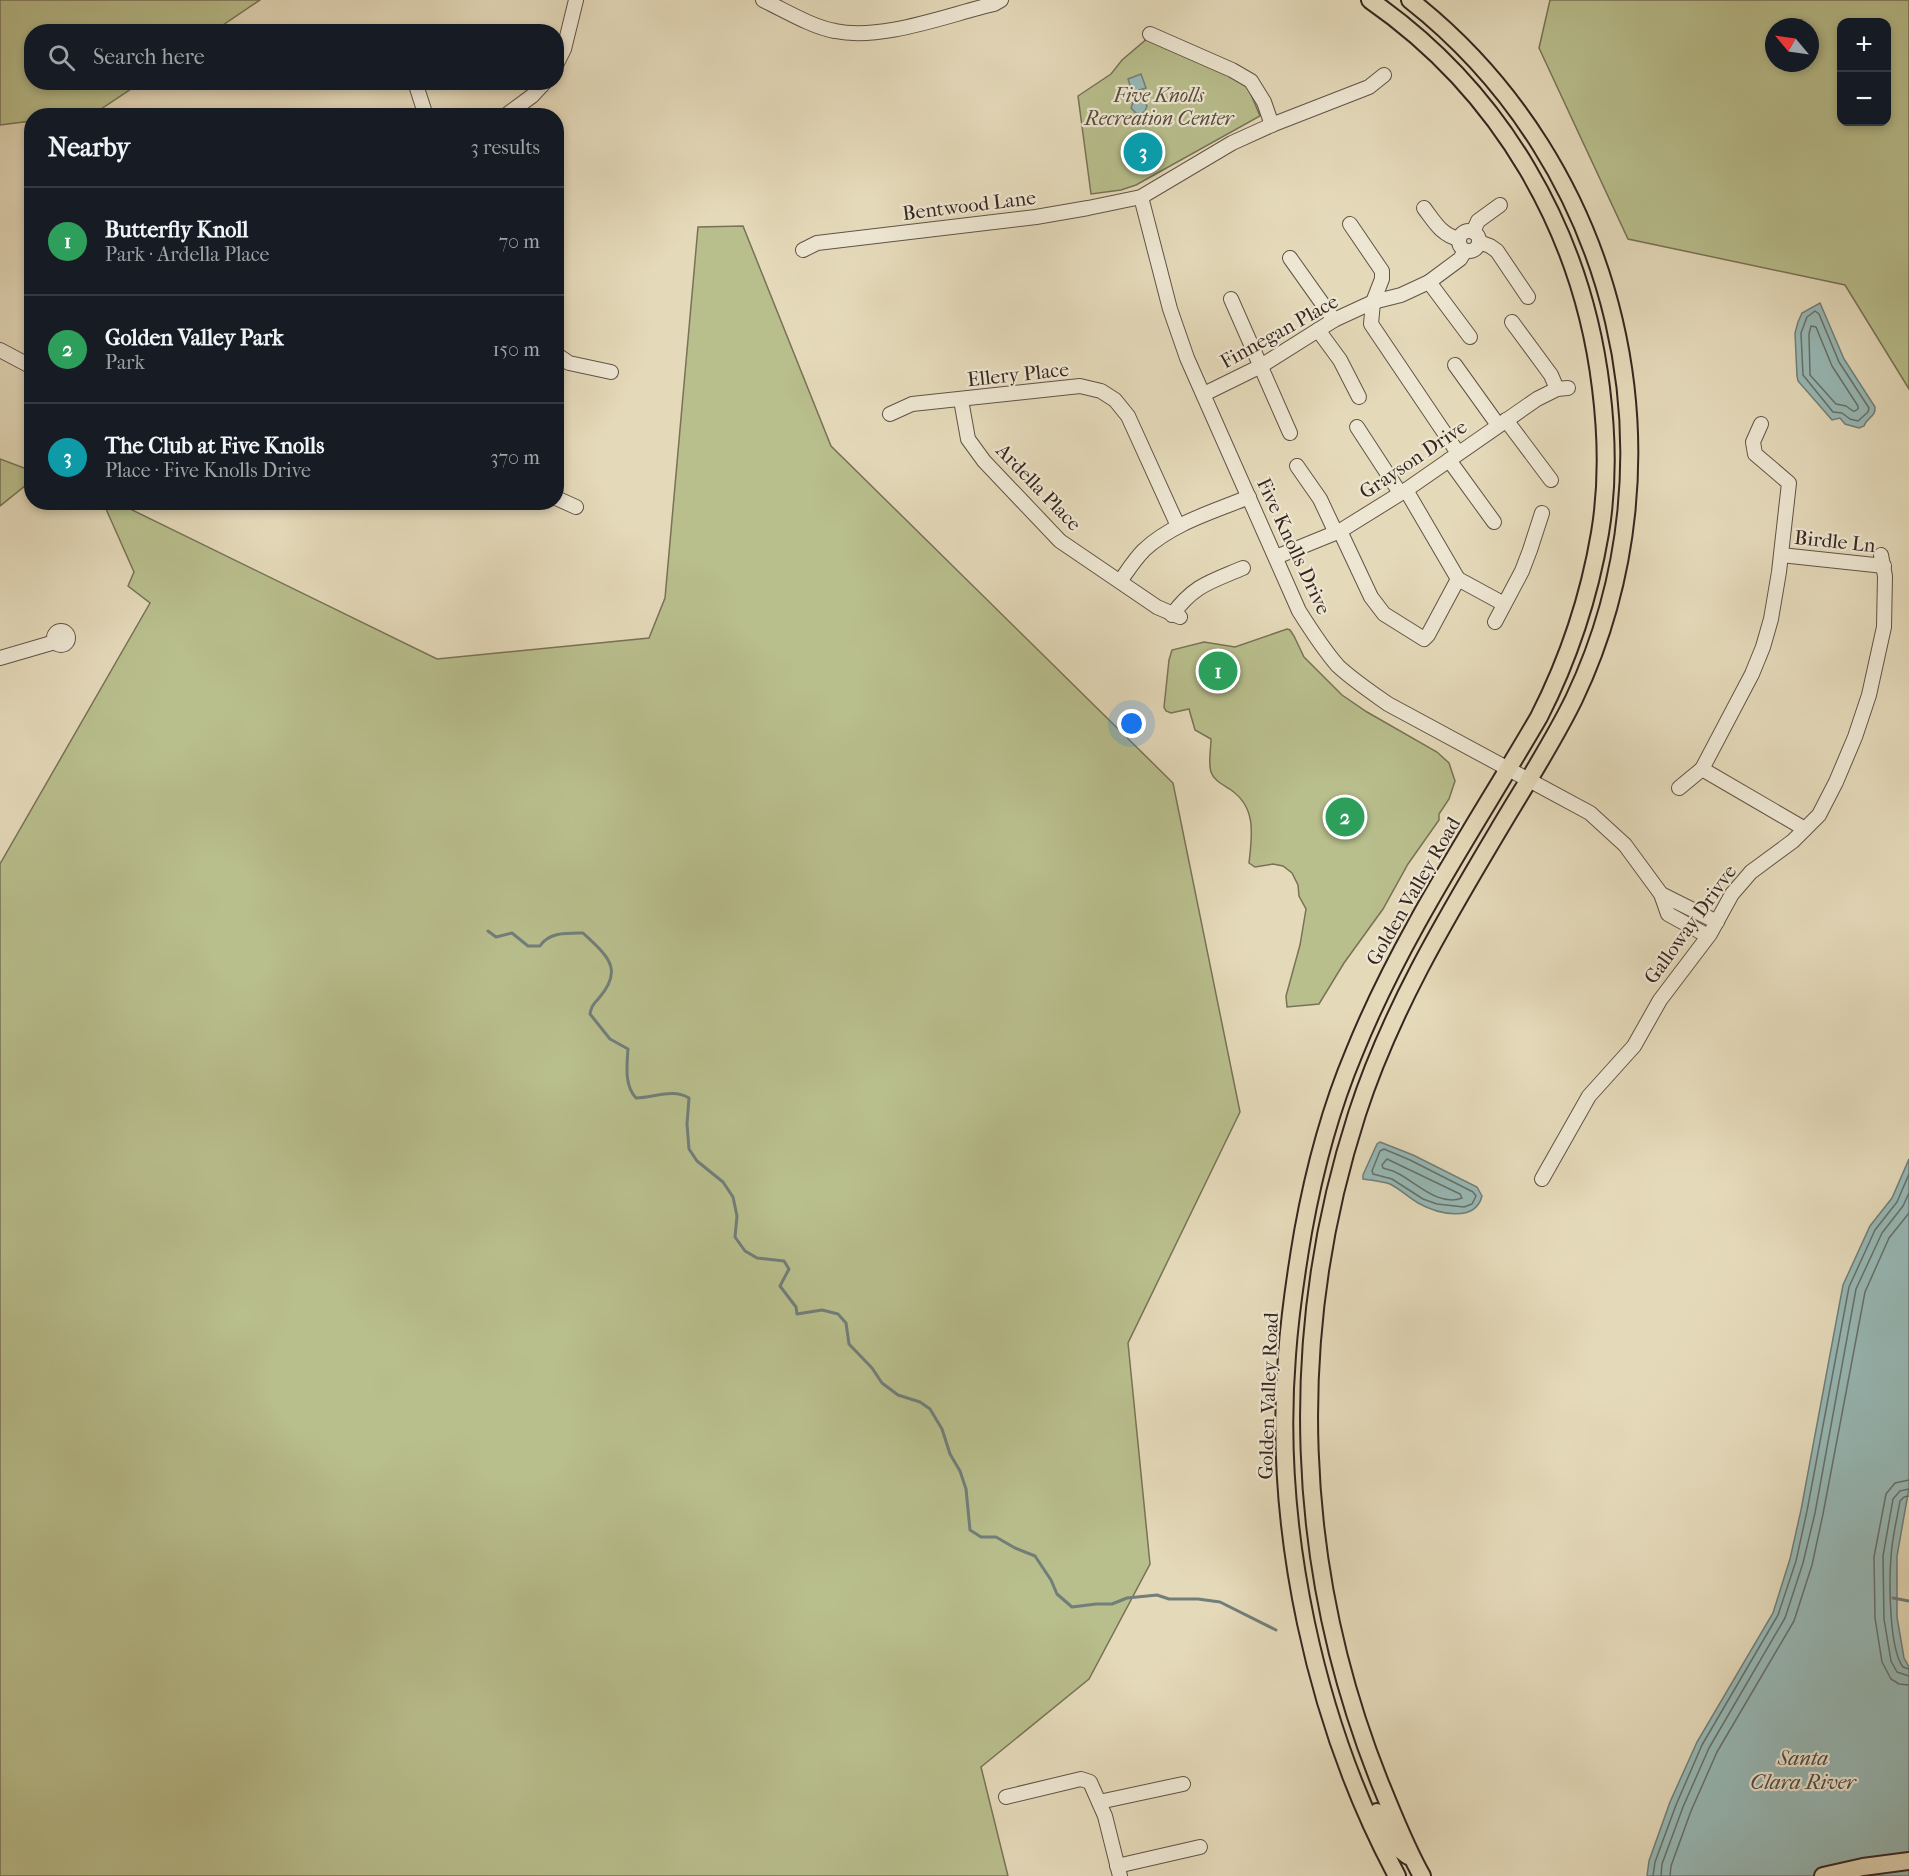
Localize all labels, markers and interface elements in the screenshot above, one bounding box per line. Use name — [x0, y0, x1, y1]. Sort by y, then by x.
north arrow — [1765, 18, 1819, 72]
map controls — [1837, 18, 1891, 126]
button: + — [1837, 18, 1891, 72]
search box — [24, 24, 564, 90]
icon: search — [45, 41, 78, 74]
text: Search here — [93, 44, 205, 70]
button: − — [1837, 72, 1891, 126]
park label: Five Knolls Recreation Center — [1082, 84, 1236, 130]
pin: 3 — [1124, 130, 1162, 174]
text: Nearby — [48, 132, 130, 163]
text: 3 results — [471, 136, 540, 159]
street label: Bentwood Lane — [901, 186, 1037, 225]
text: Butterfly Knoll — [105, 217, 248, 243]
text: 1 — [64, 230, 71, 253]
text: 70 m — [498, 230, 540, 253]
text: Park · Ardella Place — [105, 243, 269, 266]
street label: Finnegan Place — [1216, 290, 1342, 373]
text: Golden Valley Park — [105, 325, 284, 351]
text: 2 — [62, 338, 73, 361]
text: 150 m — [492, 338, 540, 361]
text: Park — [105, 351, 145, 374]
street label: Ellery Place — [966, 358, 1070, 391]
street label: Grayson Drive — [1355, 415, 1471, 504]
text: The Club at Five Knolls — [105, 433, 324, 459]
street label: Ardella Place — [991, 438, 1086, 536]
text: 3 — [63, 446, 72, 469]
text: 370 m — [490, 446, 540, 469]
text: Place · Five Knolls Drive — [105, 459, 311, 482]
street label: Five Knolls Drive — [1252, 474, 1335, 618]
street label: Birdle Ln — [1793, 526, 1877, 557]
pin: 1 — [1198, 648, 1238, 694]
your location — [1117, 709, 1146, 738]
pin: 2 — [1326, 794, 1364, 840]
street label: Golden Valley Road — [1362, 812, 1466, 969]
street label: Galloway Drivve — [1640, 860, 1741, 988]
street label: Golden Valley Road — [1254, 1311, 1283, 1480]
water label: Santa Clara River — [1750, 1746, 1857, 1794]

